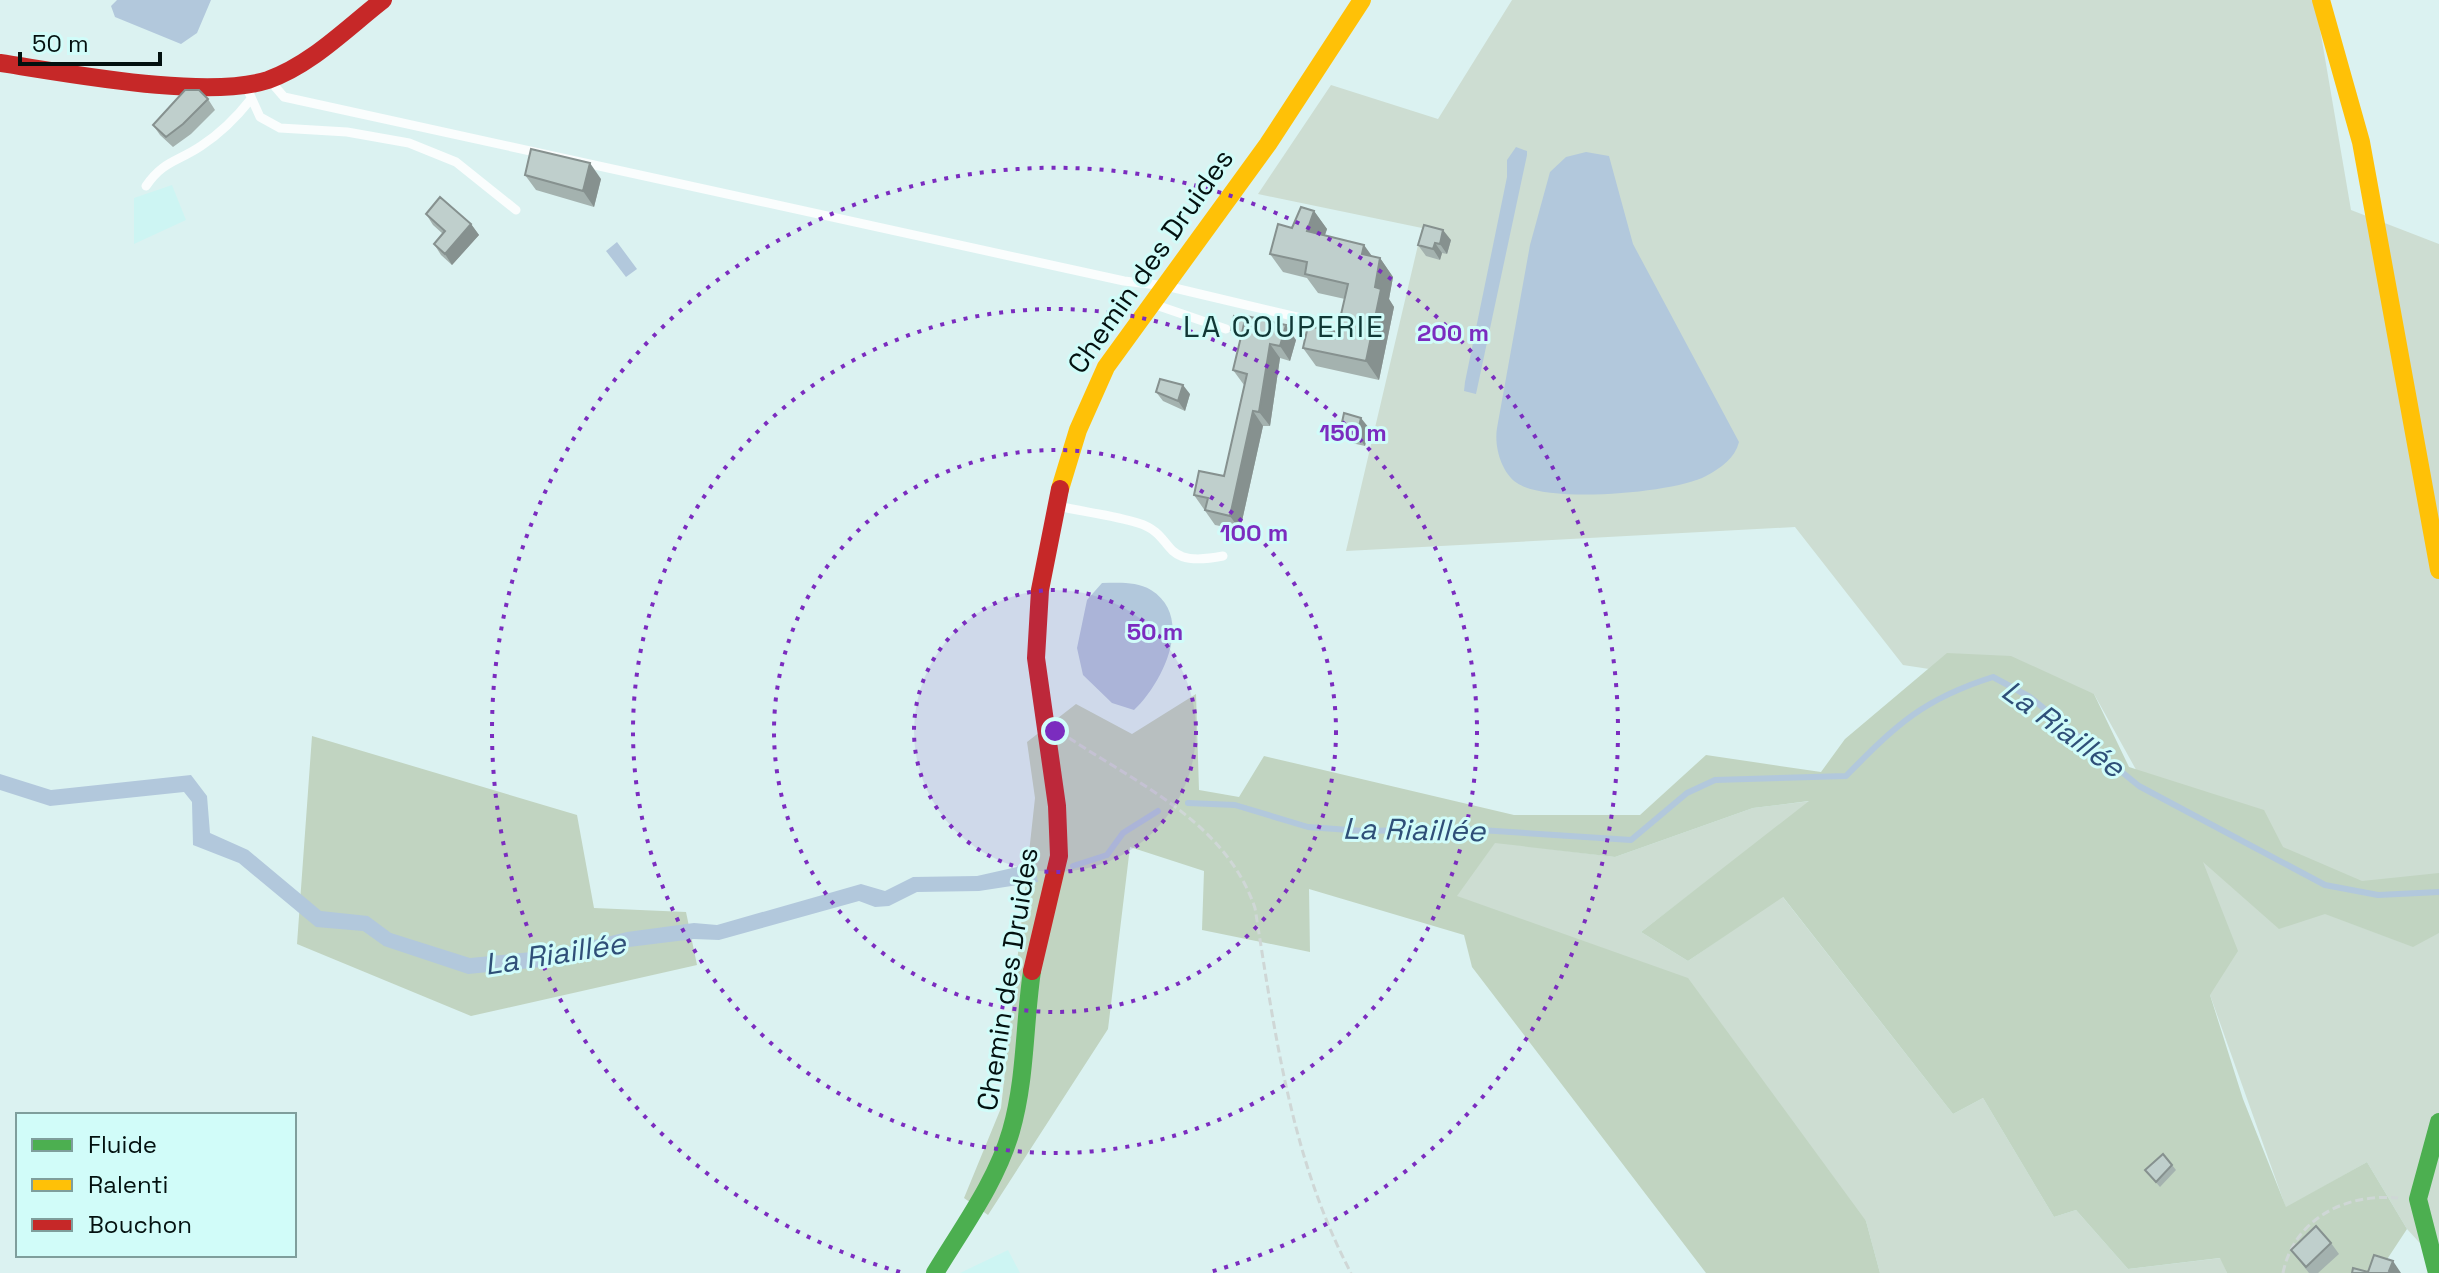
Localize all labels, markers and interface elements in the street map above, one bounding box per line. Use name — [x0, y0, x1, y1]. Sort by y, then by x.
scale bar — [20, 16, 160, 66]
text: 50 m — [32, 28, 89, 59]
street label: Chemin des Druides — [1059, 142, 1241, 380]
district label: LA COUPERIE — [1183, 307, 1385, 346]
text: 200 m — [1417, 317, 1489, 348]
text: 150 m — [1319, 417, 1387, 448]
text: 100 m — [1220, 517, 1288, 548]
text: 50 m — [1127, 616, 1183, 647]
water label: La Riaillée — [1994, 671, 2133, 787]
centre of rings — [1041, 717, 1069, 745]
water label: La Riaillée — [1342, 809, 1487, 850]
street label: Chemin des Druides — [968, 845, 1046, 1113]
water label: La Riaillée — [482, 923, 630, 984]
legend — [16, 1113, 296, 1257]
text: Fluide — [88, 1129, 157, 1160]
text: Ralenti — [88, 1169, 168, 1200]
text: Bouchon — [88, 1209, 192, 1240]

